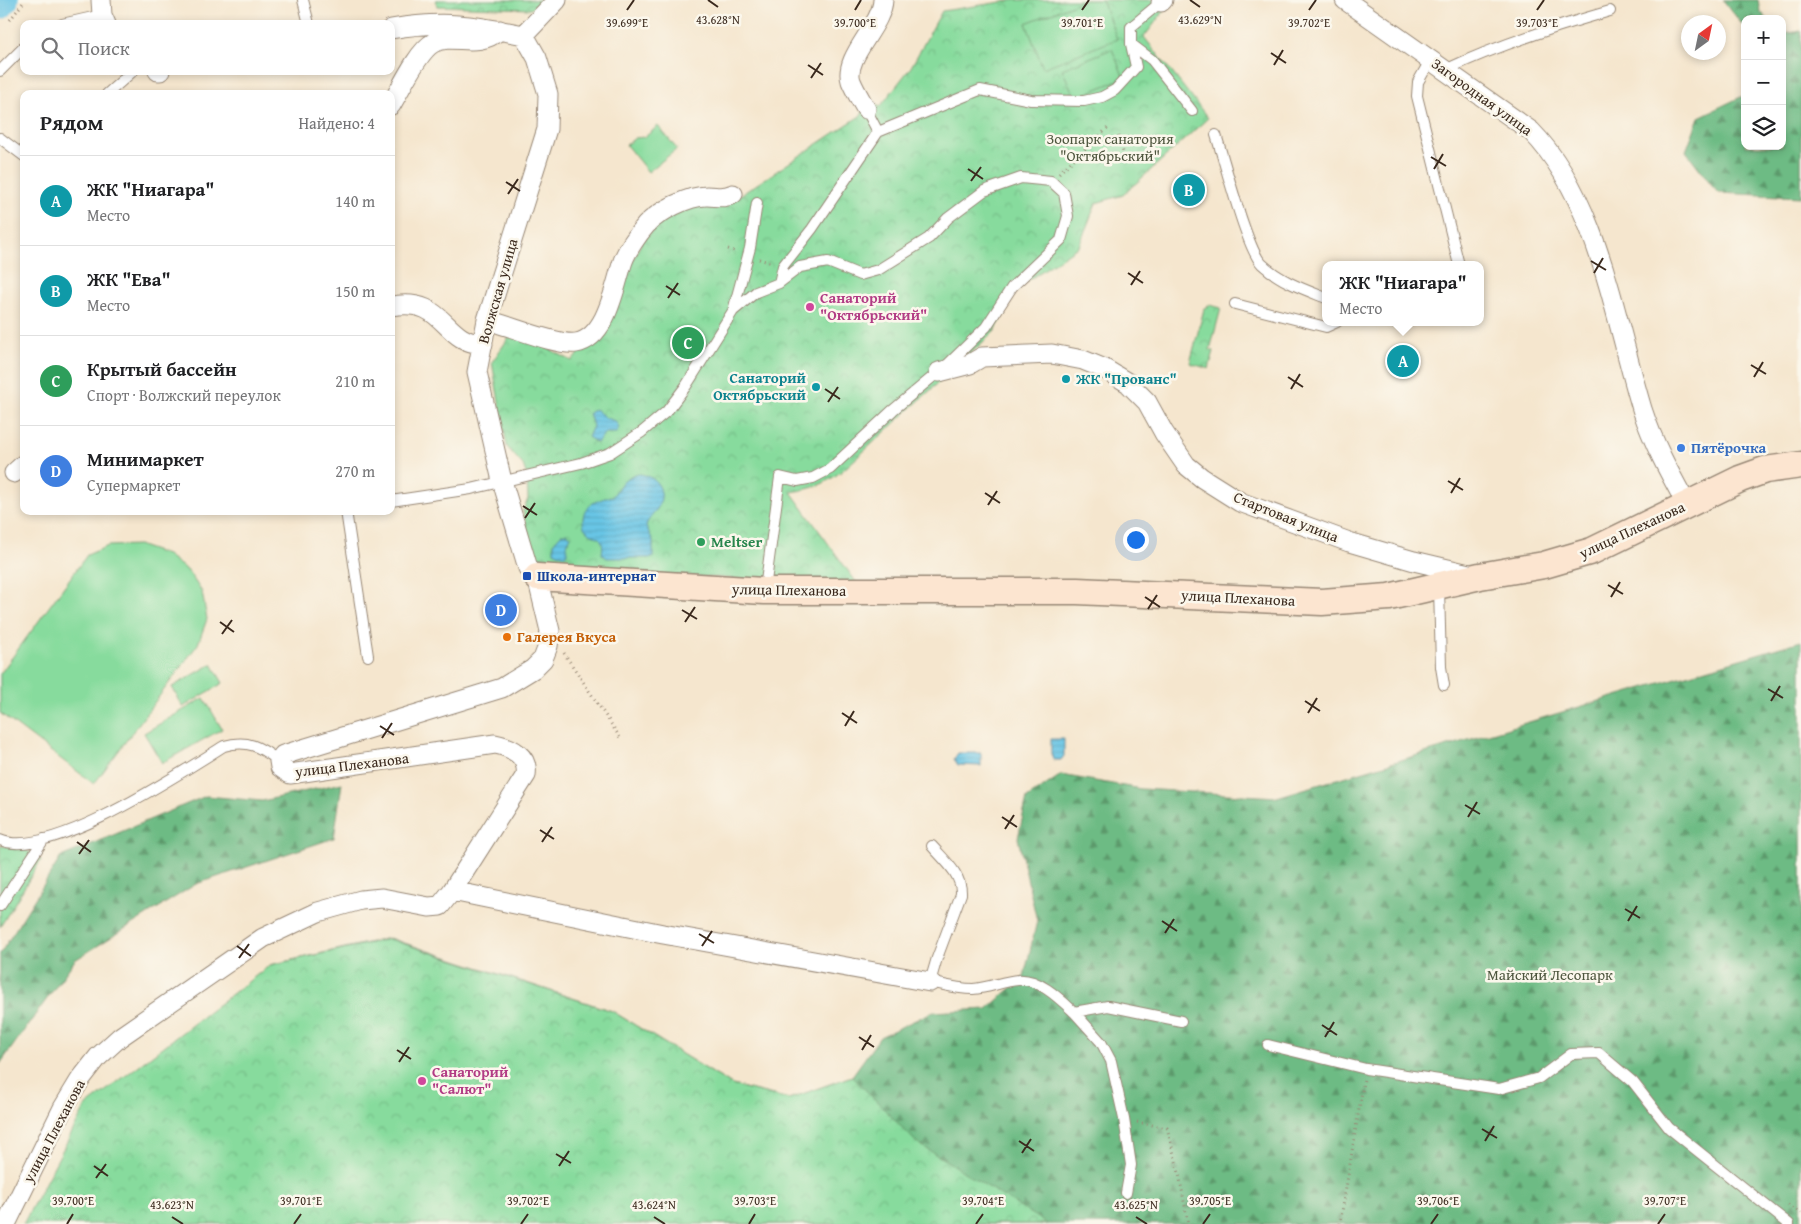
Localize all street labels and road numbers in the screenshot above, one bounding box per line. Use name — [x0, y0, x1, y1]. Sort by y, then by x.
street label: Загородная улица — [1428, 53, 1538, 141]
street label: Волжская улица — [472, 235, 523, 346]
street label: Стартовая улица — [1231, 486, 1343, 547]
street label: улица Плеханова — [1575, 496, 1689, 564]
street label: улица Плеханова — [731, 578, 847, 601]
street label: улица Плеханова — [1179, 584, 1297, 611]
street label: улица Плеханова — [293, 747, 411, 782]
street label: улица Плеханова — [17, 1075, 90, 1187]

